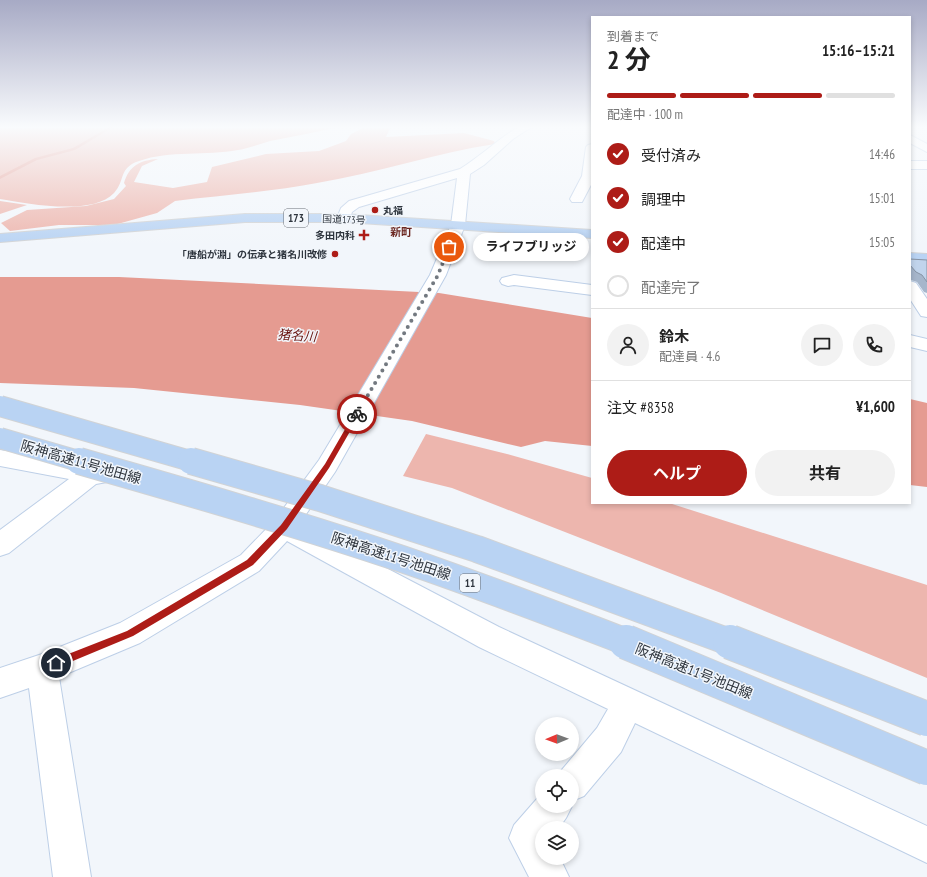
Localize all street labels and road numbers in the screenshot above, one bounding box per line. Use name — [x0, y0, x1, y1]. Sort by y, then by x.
road number: 173 — [284, 209, 308, 227]
street label: 国道173号 — [322, 212, 366, 227]
street label: 阪神高速11号池田線 — [19, 436, 143, 488]
street label: 阪神高速11号池田線 — [329, 528, 453, 584]
road number: 11 — [460, 574, 480, 592]
street label: 阪神高速11号池田線 — [633, 639, 755, 703]

